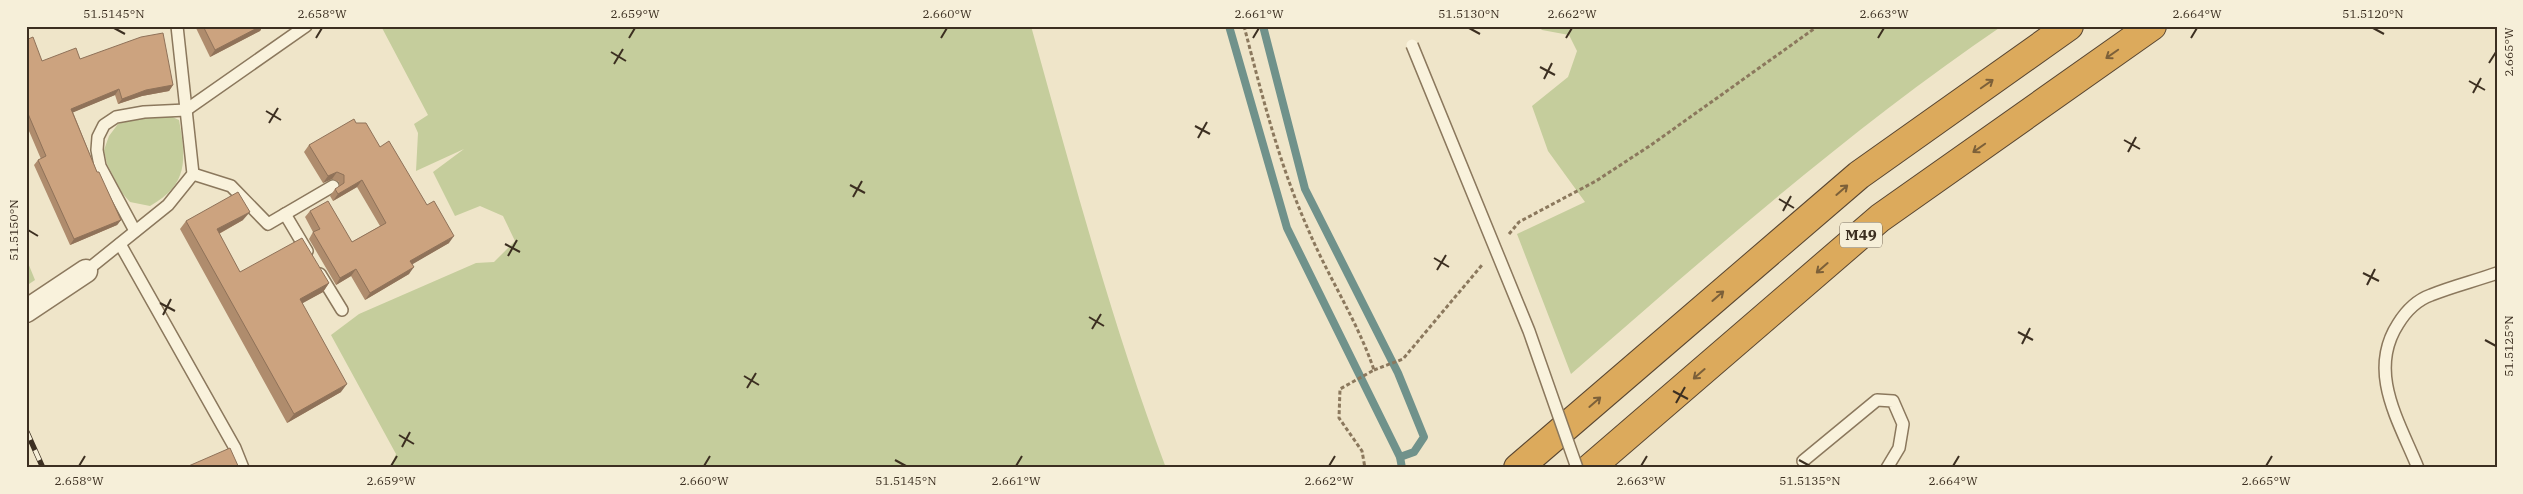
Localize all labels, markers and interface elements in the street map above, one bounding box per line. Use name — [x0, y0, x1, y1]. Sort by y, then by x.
text: 51.5145°N — [83, 6, 145, 21]
text: 2.658°W — [297, 6, 347, 21]
text: 2.659°W — [610, 6, 660, 21]
text: 2.660°W — [922, 6, 972, 21]
text: 2.661°W — [1234, 6, 1284, 21]
text: 51.5130°N — [1438, 6, 1500, 21]
text: 2.662°W — [1547, 6, 1597, 21]
text: 2.663°W — [1859, 6, 1909, 21]
text: 2.664°W — [2172, 6, 2222, 21]
text: 51.5120°N — [2342, 6, 2404, 21]
text: 2.665°W — [2501, 27, 2516, 77]
one-way arrow — [2105, 49, 2119, 59]
one-way arrow — [1980, 79, 1994, 89]
one-way arrow — [1972, 143, 1986, 153]
one-way arrow — [1835, 185, 1848, 196]
text: 51.5150°N — [6, 199, 21, 261]
road number: M49 — [1840, 222, 1882, 248]
one-way arrow — [1816, 262, 1829, 274]
one-way arrow — [1712, 290, 1725, 302]
text: 51.5125°N — [2501, 315, 2516, 377]
one-way arrow — [1693, 368, 1706, 380]
one-way arrow — [1588, 397, 1601, 408]
text: 2.658°W — [54, 473, 104, 488]
text: 2.659°W — [366, 473, 416, 488]
text: 2.660°W — [679, 473, 729, 488]
text: 51.5145°N — [875, 473, 937, 488]
text: 2.661°W — [991, 473, 1041, 488]
text: 2.662°W — [1304, 473, 1354, 488]
text: 2.663°W — [1616, 473, 1666, 488]
text: 51.5135°N — [1779, 473, 1841, 488]
text: 2.664°W — [1928, 473, 1978, 488]
text: 2.665°W — [2241, 473, 2291, 488]

